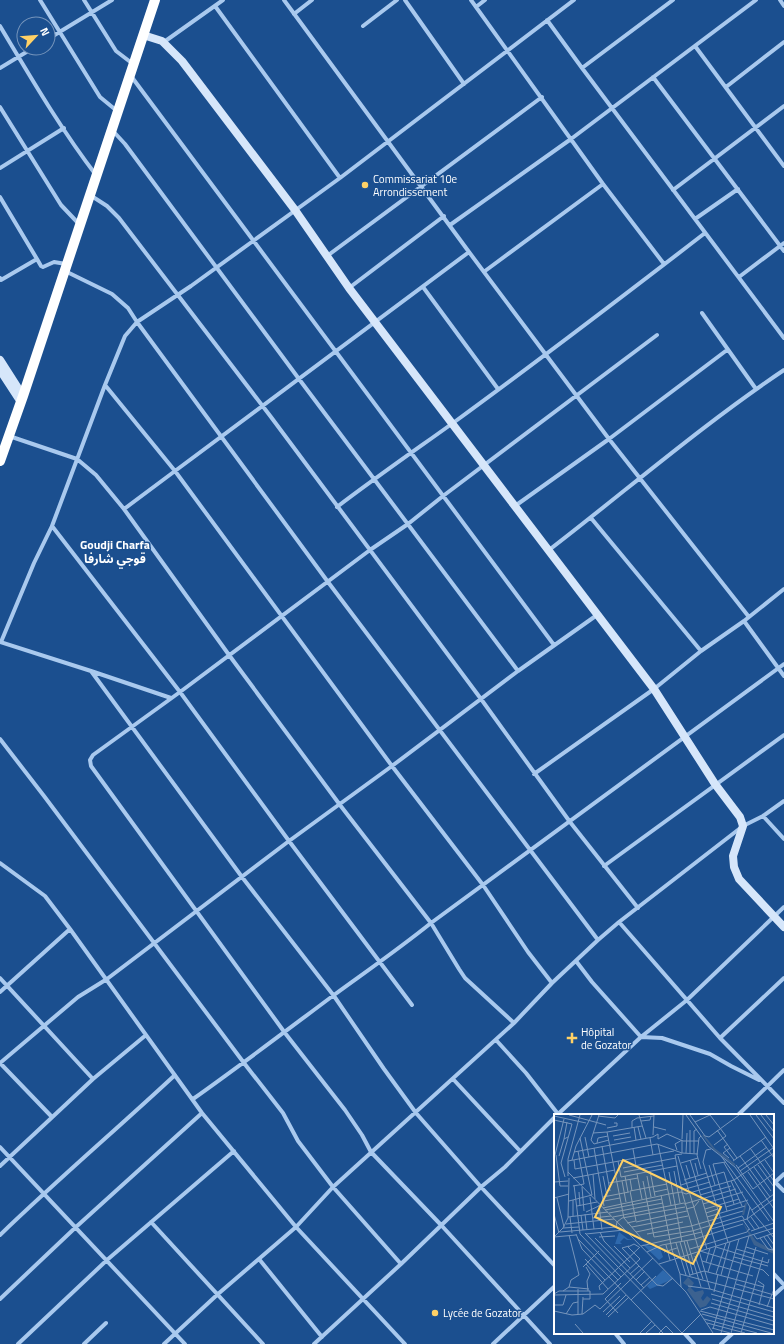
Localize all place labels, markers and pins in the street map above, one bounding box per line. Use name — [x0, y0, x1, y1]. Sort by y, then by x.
place label: Commissariat 10e Arrondissement — [373, 171, 458, 200]
marker: Commissariat 10e Arrondissement — [360, 180, 370, 190]
place label: Hôpital de Gozator — [581, 1024, 632, 1053]
marker: Hôpital de Gozator — [566, 1032, 578, 1044]
place label: Lycée de Gozator — [443, 1305, 522, 1321]
marker: Lycée de Gozator — [430, 1308, 440, 1318]

